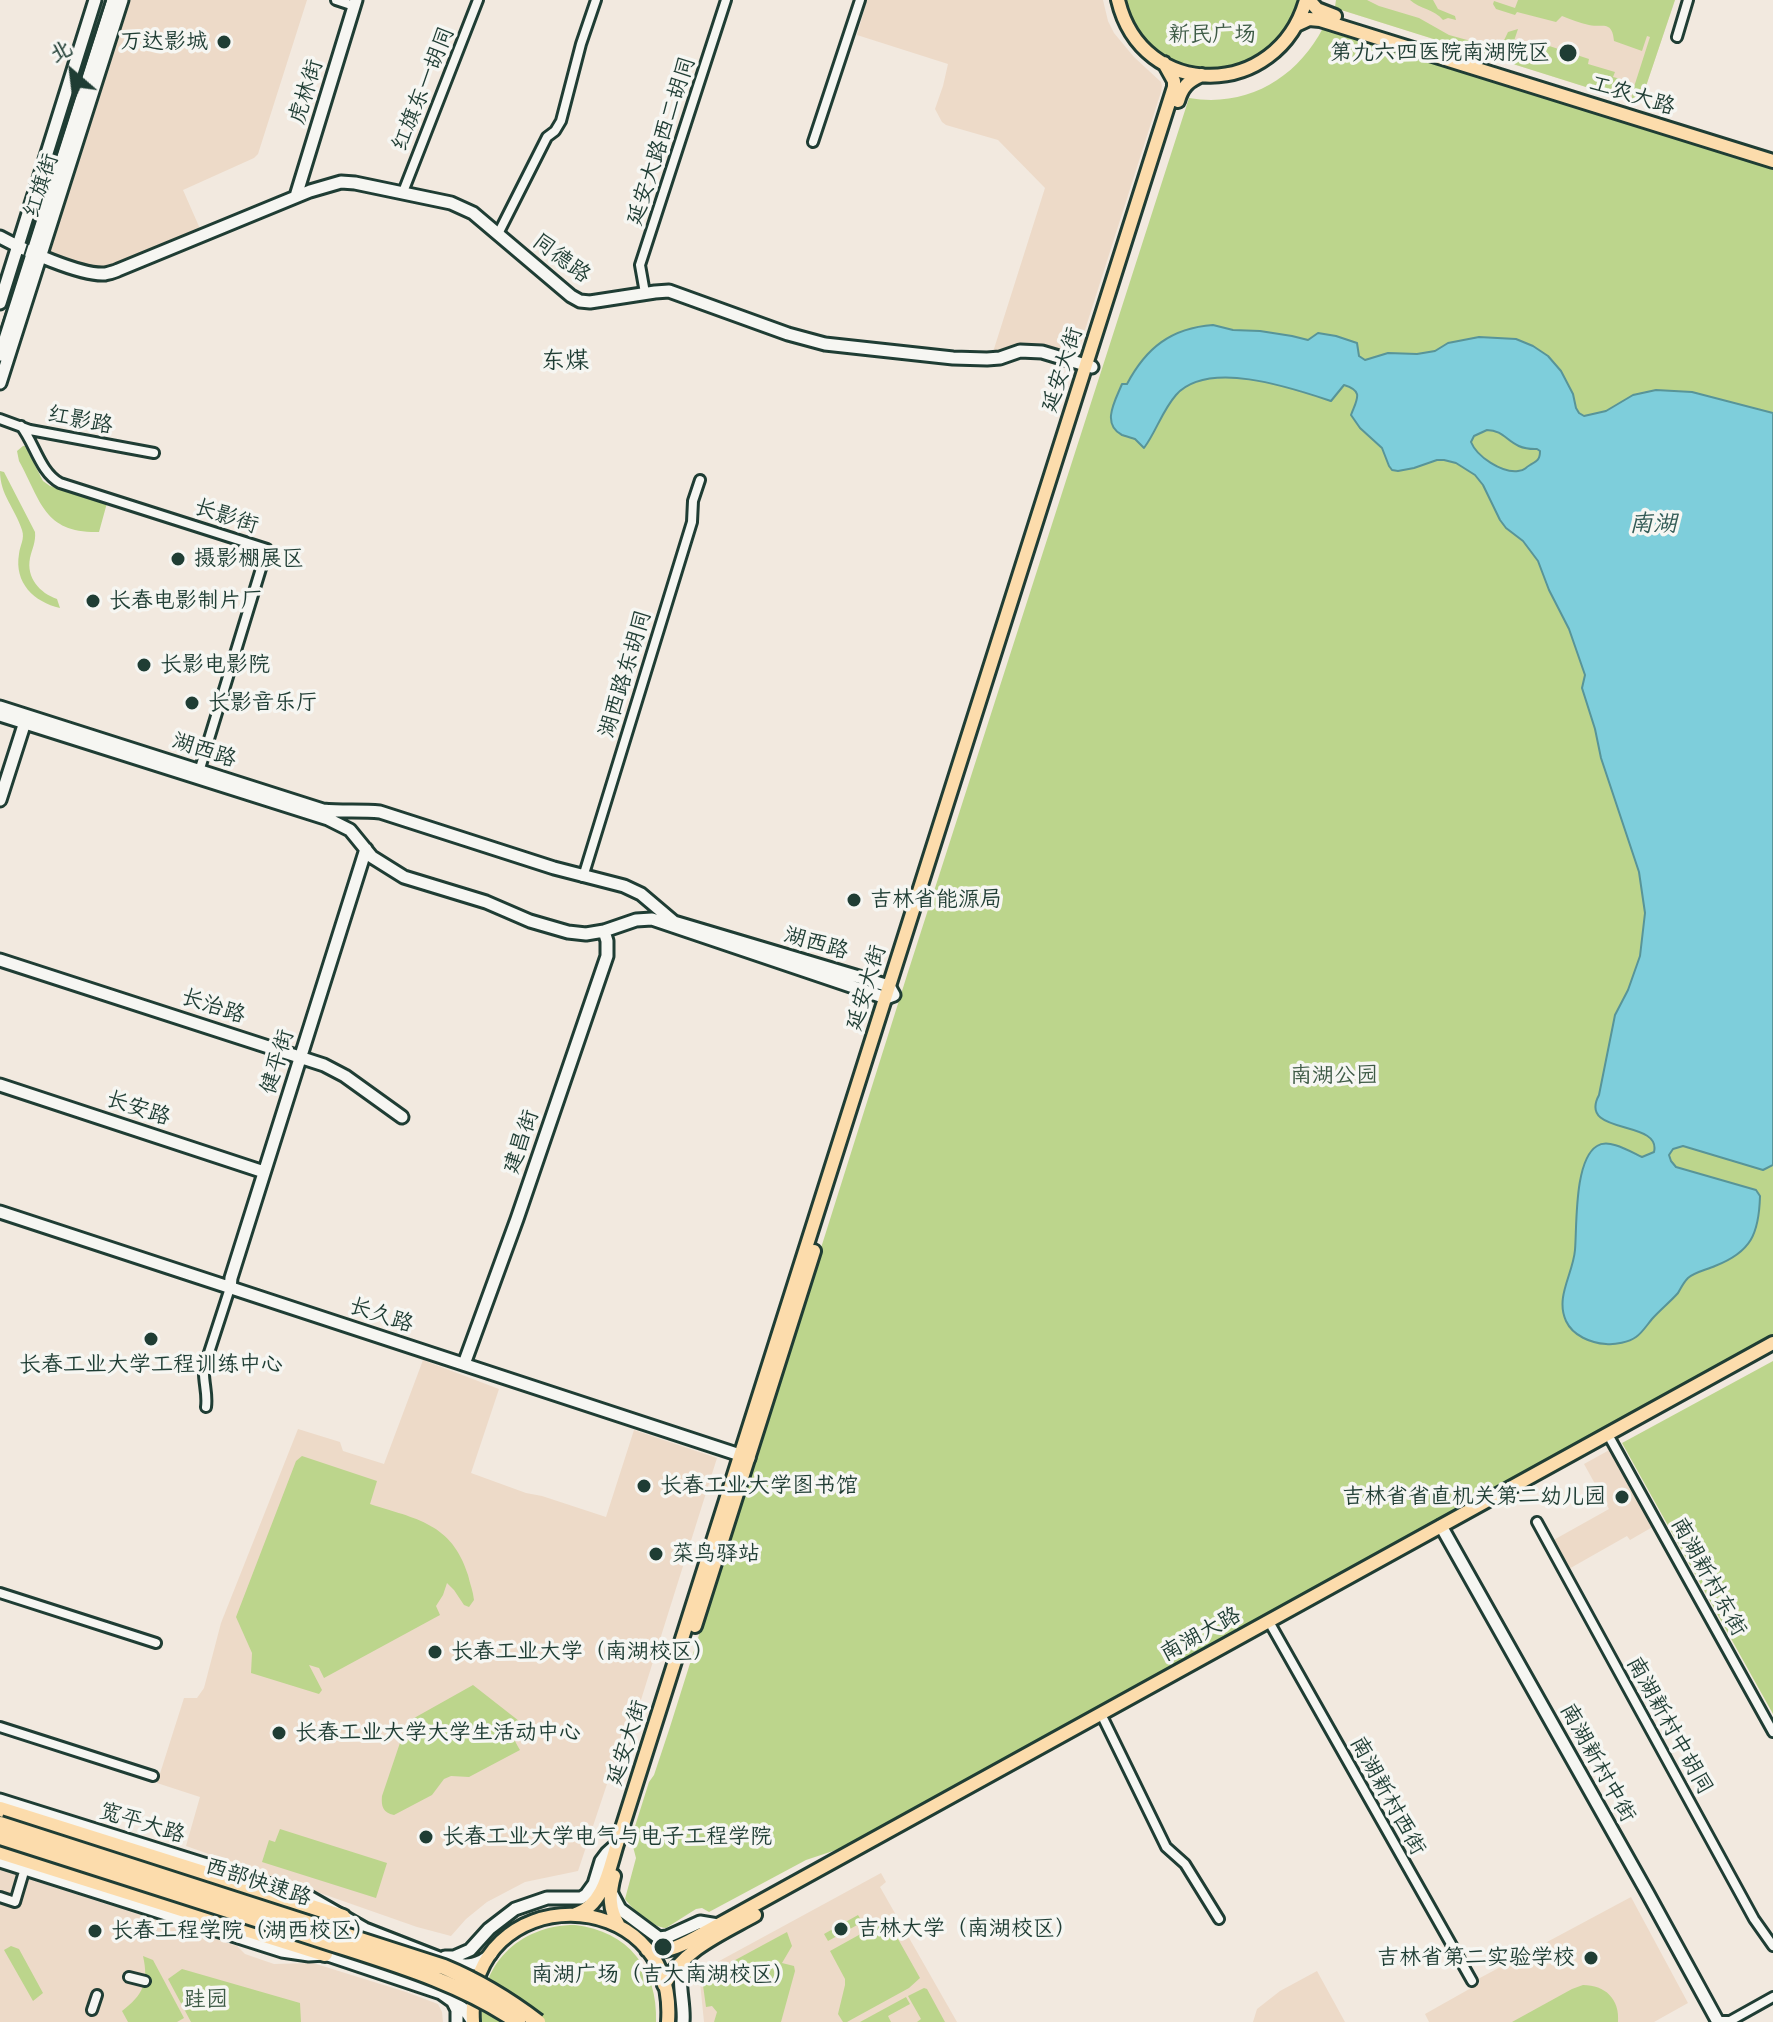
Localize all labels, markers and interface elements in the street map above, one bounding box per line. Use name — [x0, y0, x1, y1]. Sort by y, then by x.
park label: 新民广场 — [1168, 22, 1256, 48]
street label: 红旗东一胡同 — [387, 23, 461, 155]
place label: 万达影城 — [120, 29, 208, 55]
north arrow — [32, 32, 112, 112]
text: 北 — [44, 33, 77, 68]
marker: 万达影城 — [215, 33, 233, 51]
place label: 第九六四医院南湖院区 — [1330, 40, 1550, 66]
marker: 第九六四医院南湖院区 — [1557, 42, 1579, 64]
street label: 延安大路西二胡同 — [622, 53, 702, 229]
street label: 虎林街 — [285, 57, 329, 127]
street label: 工农大路 — [1586, 71, 1678, 121]
street label: 红旗街 — [19, 151, 65, 221]
street label: 同德路 — [527, 229, 595, 289]
street label: 延安大街 — [1037, 324, 1089, 416]
district label: 东煤 — [541, 348, 589, 376]
street label: 红影路 — [45, 402, 115, 440]
street label: 长影街 — [191, 494, 261, 540]
water label: 南湖 — [1629, 511, 1677, 539]
place label: 摄影棚展区 — [194, 546, 304, 572]
marker: 摄影棚展区 — [169, 550, 187, 568]
place label: 长春电影制片厂 — [109, 588, 263, 614]
marker: 长春电影制片厂 — [84, 592, 102, 610]
street label: 湖西路东胡同 — [594, 607, 658, 741]
place label: 长影电影院 — [160, 652, 270, 678]
marker: 长影电影院 — [135, 656, 153, 674]
place label: 长影音乐厅 — [208, 690, 318, 716]
marker: 长影音乐厅 — [183, 694, 201, 712]
street label: 湖西路 — [169, 728, 239, 774]
place label: 吉林省能源局 — [870, 887, 1002, 913]
marker: 吉林省能源局 — [845, 891, 863, 909]
street label: 湖西路 — [781, 922, 851, 966]
street label: 延安大街 — [842, 942, 892, 1034]
street label: 长治路 — [178, 984, 248, 1030]
street label: 健平街 — [256, 1027, 300, 1097]
park label: 南湖公园 — [1290, 1063, 1378, 1089]
street label: 长安路 — [103, 1086, 173, 1132]
street label: 建昌街 — [499, 1107, 545, 1177]
street label: 长久路 — [346, 1293, 416, 1339]
marker: 长春工业大学工程训练中心 — [142, 1330, 160, 1348]
place label: 长春工业大学工程训练中心 — [19, 1352, 283, 1378]
place label: 长春工业大学图书馆 — [660, 1473, 858, 1499]
marker: 长春工业大学图书馆 — [635, 1477, 653, 1495]
place label: 吉林省省直机关第二幼儿园 — [1342, 1484, 1606, 1510]
marker: 吉林省省直机关第二幼儿园 — [1613, 1488, 1631, 1506]
street label: 南湖新村东街 — [1664, 1513, 1752, 1641]
place label: 菜鸟驿站 — [672, 1541, 760, 1567]
marker: 菜鸟驿站 — [647, 1545, 665, 1563]
street label: 南湖大路 — [1156, 1602, 1246, 1668]
place label: 长春工业大学（南湖校区） — [451, 1639, 715, 1665]
marker: 长春工业大学（南湖校区） — [426, 1643, 444, 1661]
street label: 南湖新村中胡同 — [1620, 1652, 1718, 1800]
street label: 延安大街 — [602, 1697, 654, 1789]
street label: 南湖新村中街 — [1553, 1699, 1641, 1827]
place label: 长春工业大学大学生活动中心 — [295, 1720, 581, 1746]
marker: 长春工业大学大学生活动中心 — [270, 1724, 288, 1742]
street label: 南湖新村西街 — [1343, 1732, 1431, 1860]
street label: 宽平大路 — [96, 1799, 188, 1849]
place label: 长春工业大学电气与电子工程学院 — [442, 1824, 772, 1850]
marker: 长春工业大学电气与电子工程学院 — [417, 1828, 435, 1846]
street label: 西部快速路 — [202, 1853, 314, 1913]
place label: 吉林大学（南湖校区） — [857, 1916, 1077, 1942]
place label: 长春工程学院（湖西校区） — [111, 1918, 375, 1944]
marker: 吉林大学（南湖校区） — [832, 1920, 850, 1938]
marker: 长春工程学院（湖西校区） — [86, 1922, 104, 1940]
marker: 南湖广场（吉大南湖校区） — [652, 1936, 674, 1958]
place label: 吉林省第二实验学校 — [1377, 1945, 1575, 1971]
marker: 吉林省第二实验学校 — [1582, 1949, 1600, 1967]
place label: 南湖广场（吉大南湖校区） — [531, 1962, 795, 1988]
park label: 跬园 — [184, 1987, 228, 2013]

